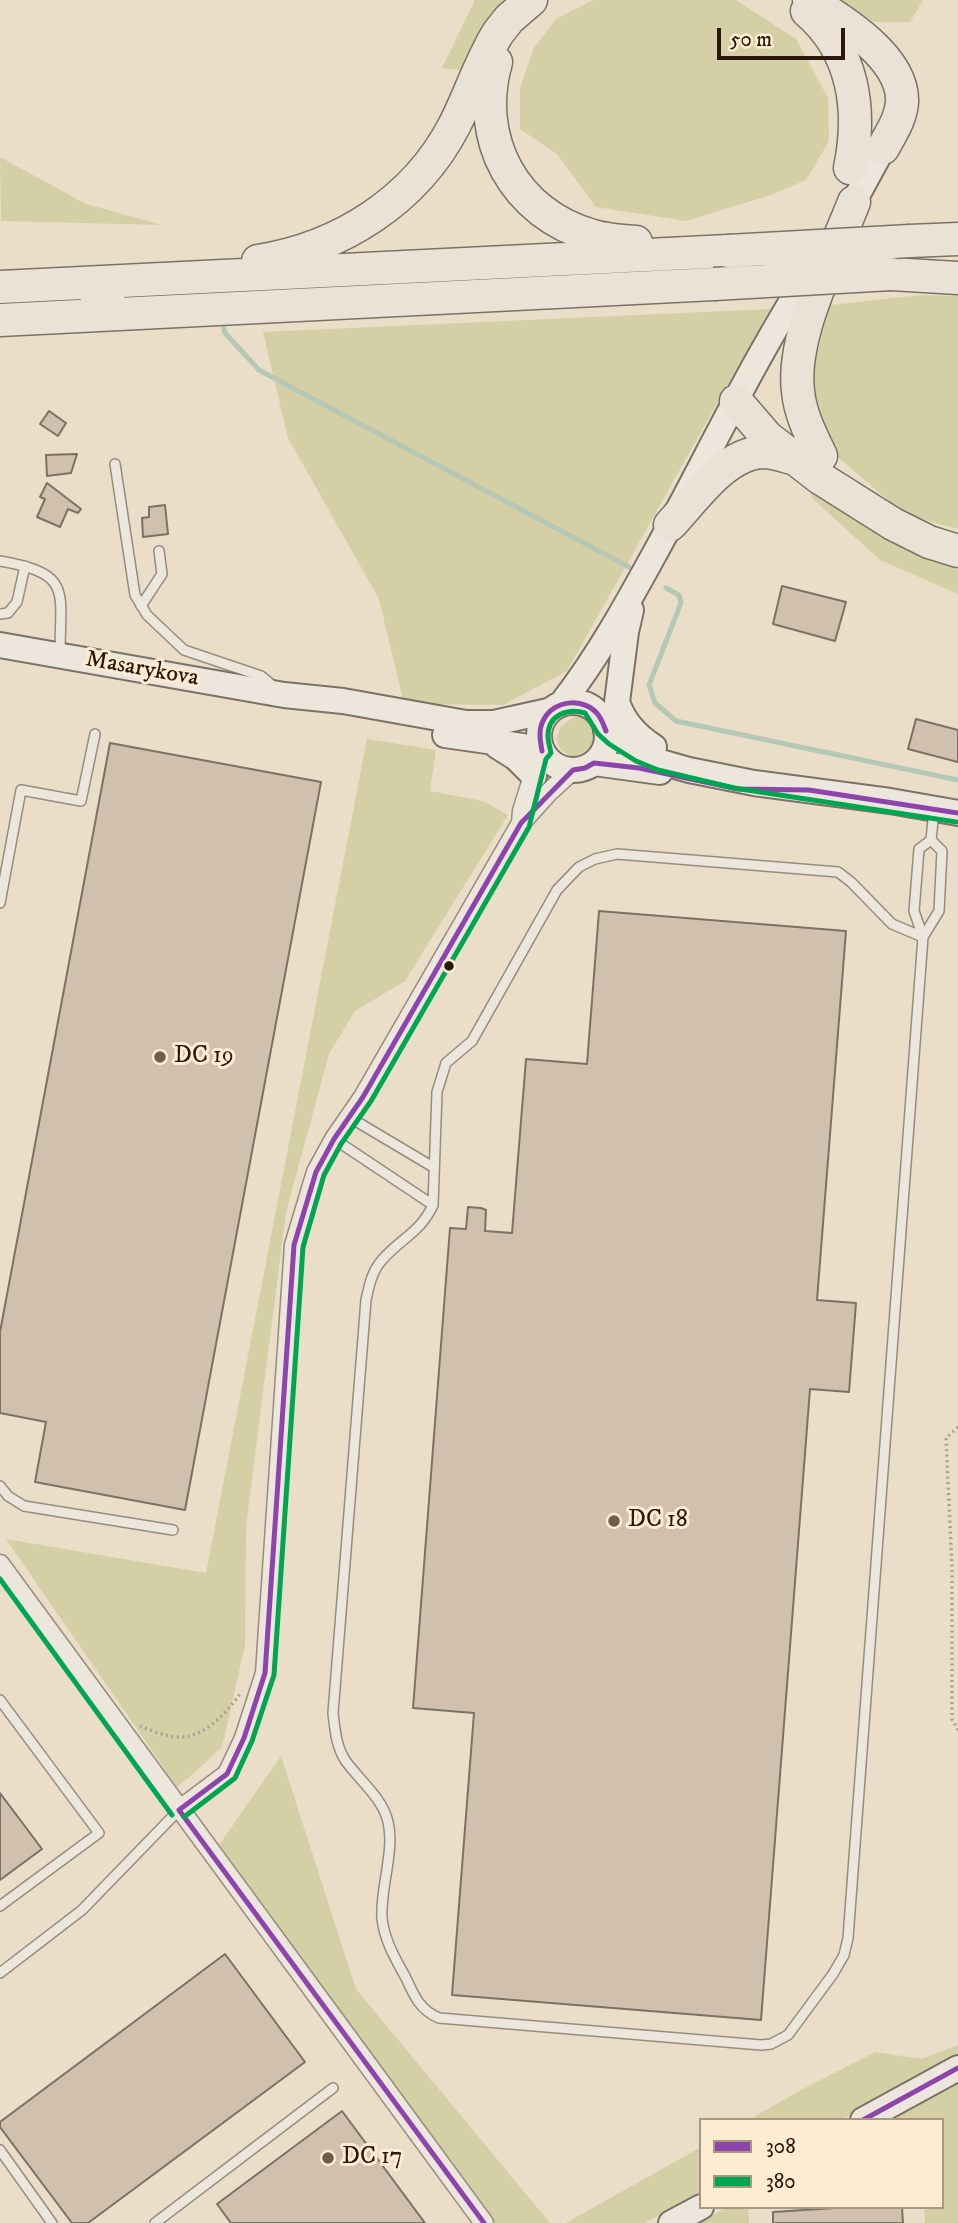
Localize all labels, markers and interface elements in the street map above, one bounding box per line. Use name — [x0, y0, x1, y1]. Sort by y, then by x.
scale bar — [720, 14, 848, 58]
text: 50 m — [730, 27, 772, 53]
street label: Masarykova — [83, 646, 201, 694]
unlabelled marker — [442, 959, 456, 973]
place label: DC 19 — [174, 1043, 234, 1071]
marker: DC 19 — [152, 1049, 168, 1065]
place label: DC 18 — [628, 1507, 688, 1535]
marker: DC 18 — [606, 1513, 622, 1529]
legend — [699, 2118, 944, 2209]
text: 308 — [766, 2134, 796, 2160]
place label: DC 17 — [342, 2144, 402, 2172]
marker: DC 17 — [320, 2150, 336, 2166]
text: 380 — [766, 2169, 796, 2195]

